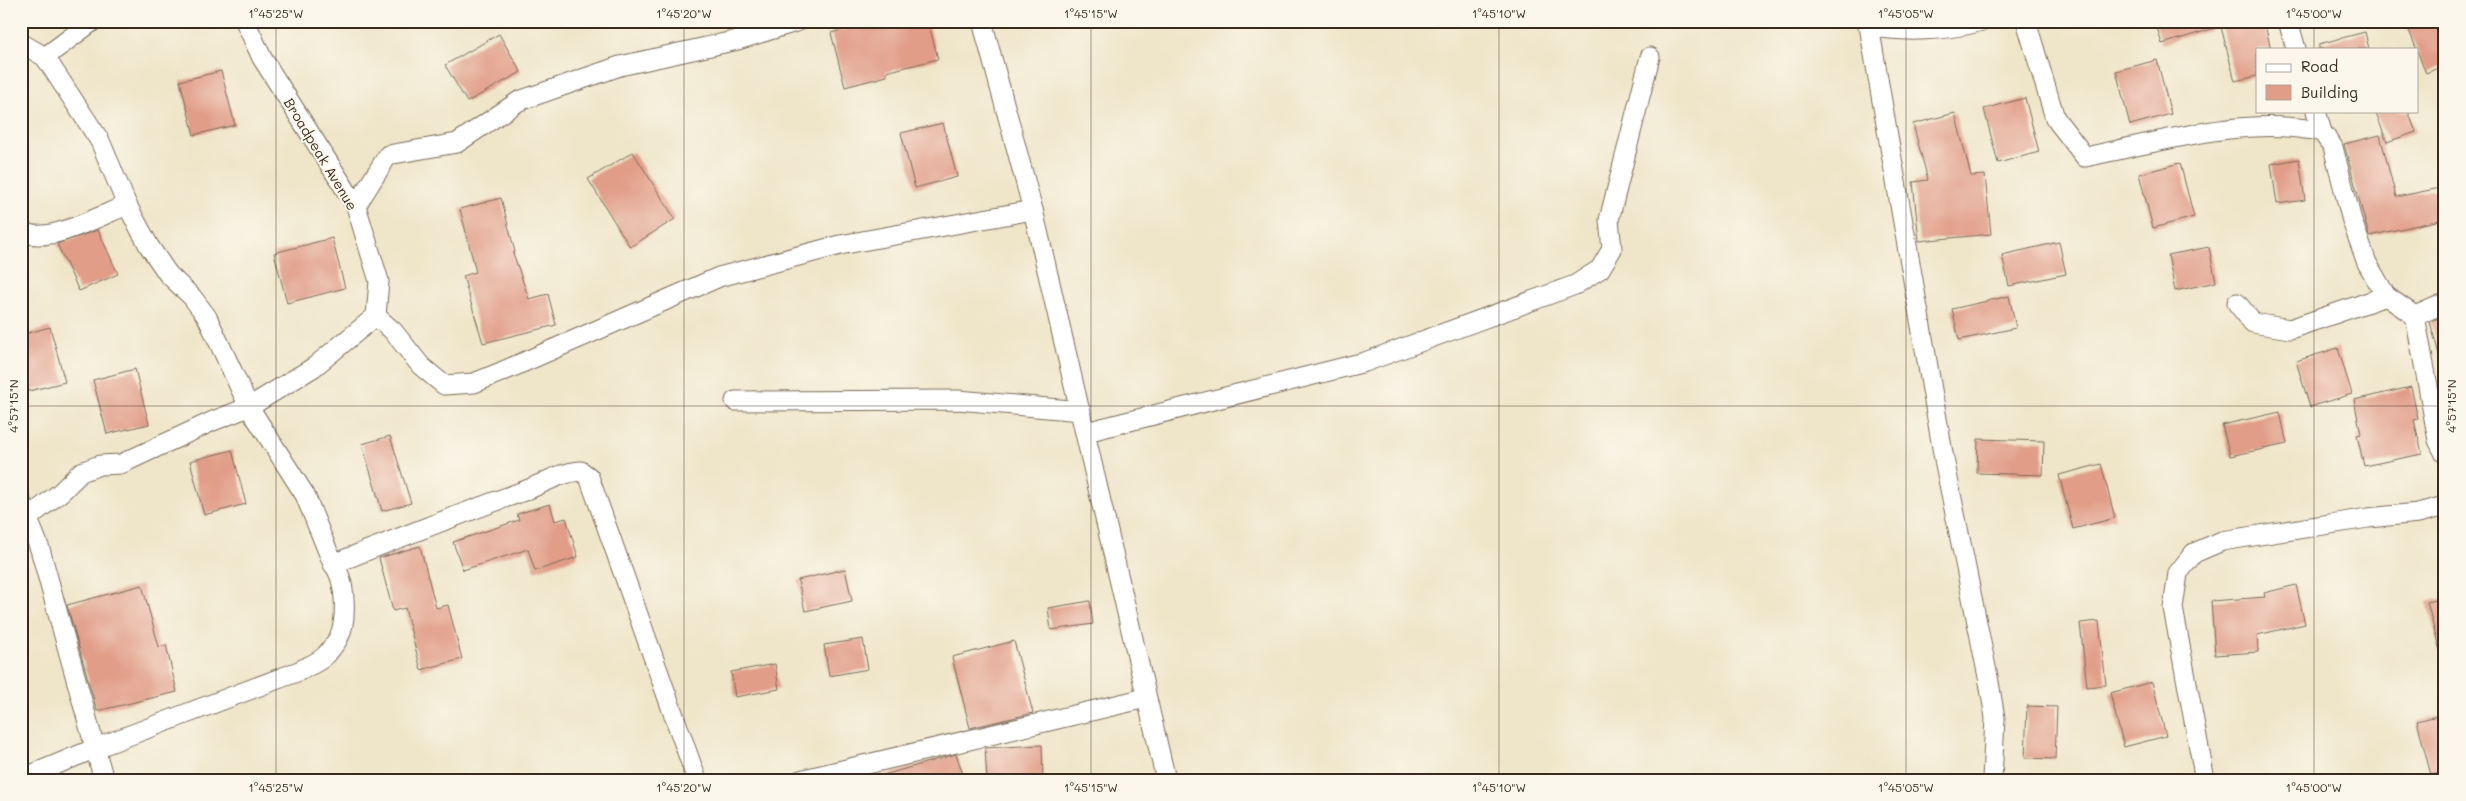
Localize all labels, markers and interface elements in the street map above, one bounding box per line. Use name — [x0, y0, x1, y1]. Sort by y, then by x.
text: 1°45'25"W — [248, 5, 304, 21]
text: 1°45'20"W — [656, 5, 712, 21]
text: 1°45'15"W — [1064, 5, 1118, 21]
text: 1°45'10"W — [1472, 5, 1526, 21]
text: 1°45'05"W — [1878, 5, 1934, 21]
text: 1°45'00"W — [2286, 5, 2342, 21]
legend — [2256, 48, 2418, 112]
text: Road — [2301, 56, 2338, 76]
text: Building — [2301, 82, 2358, 102]
street label: Broadpeak Avenue — [280, 94, 362, 214]
text: 4°57'15"N — [5, 379, 21, 433]
text: 4°57'15"N — [2443, 379, 2459, 433]
text: 1°45'25"W — [248, 779, 304, 795]
text: 1°45'20"W — [656, 779, 712, 795]
text: 1°45'15"W — [1064, 779, 1118, 795]
text: 1°45'10"W — [1472, 779, 1526, 795]
text: 1°45'05"W — [1878, 779, 1934, 795]
text: 1°45'00"W — [2286, 779, 2342, 795]

